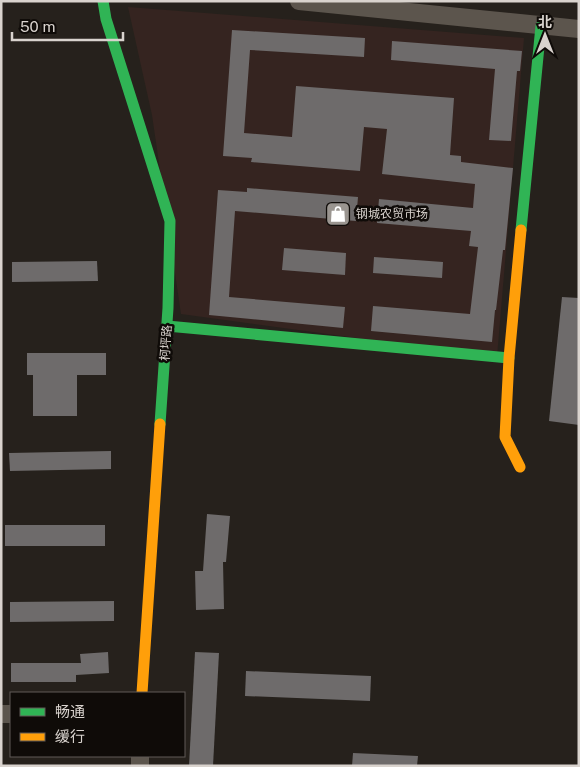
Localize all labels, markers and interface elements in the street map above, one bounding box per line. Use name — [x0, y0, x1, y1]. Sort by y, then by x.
scale bar — [12, 10, 124, 42]
north arrow — [520, 10, 570, 60]
text: 北 — [538, 14, 552, 30]
text: 50 m — [20, 18, 55, 35]
shop icon: 钢城农贸市场 — [325, 201, 351, 227]
place label: 钢城农贸市场 — [356, 207, 428, 221]
street label: 柯坪路 — [158, 325, 174, 361]
legend — [10, 692, 185, 757]
text: 畅通 — [55, 703, 85, 720]
text: 缓行 — [55, 728, 85, 745]

